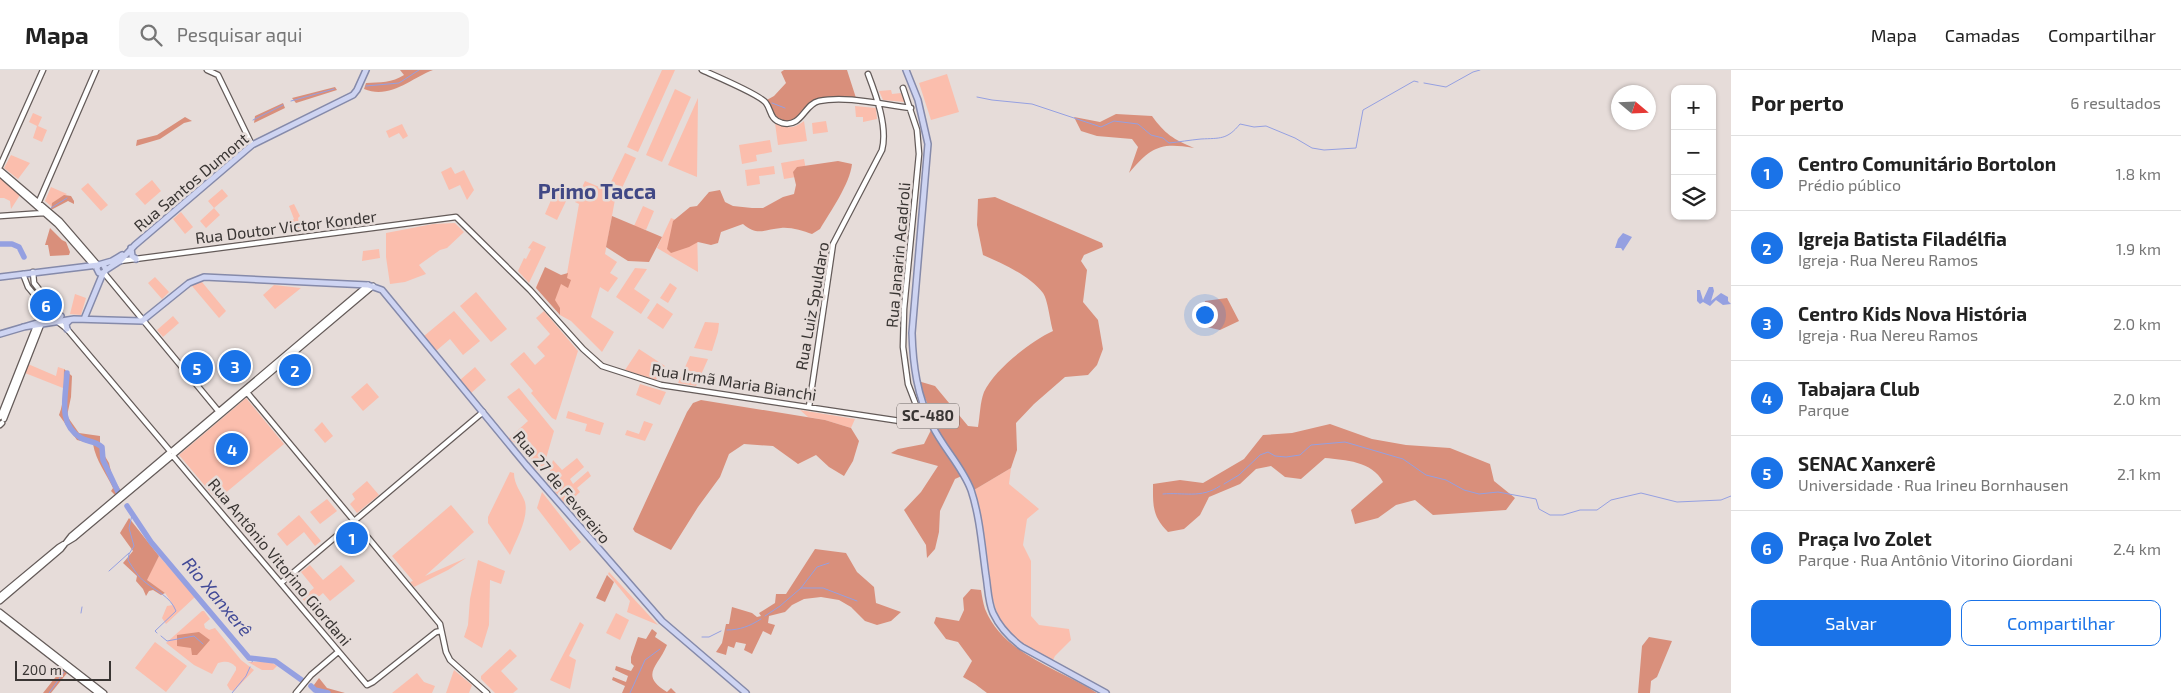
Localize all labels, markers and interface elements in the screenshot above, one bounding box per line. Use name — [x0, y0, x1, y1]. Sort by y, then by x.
search box — [119, 12, 469, 57]
text: Mapa — [25, 20, 89, 49]
icon: search — [137, 21, 165, 49]
text: Pesquisar aqui — [177, 23, 302, 46]
text: Mapa — [1871, 24, 1917, 46]
text: Camadas — [1945, 24, 2020, 46]
text: Compartilhar — [2048, 24, 2156, 46]
north arrow — [1611, 85, 1656, 130]
map controls — [1671, 85, 1716, 220]
button: + — [1671, 85, 1716, 130]
text: Por perto — [1751, 90, 1844, 115]
text: 6 resultados — [2070, 93, 2161, 112]
street label: Rua Santos Dumont — [130, 128, 252, 235]
button: − — [1671, 130, 1716, 175]
text: Centro Comunitário Bortolon — [1798, 152, 2056, 175]
text: 1 — [1764, 164, 1770, 183]
text: 1.8 km — [2116, 164, 2161, 183]
button: layers — [1671, 175, 1716, 220]
text: Prédio público — [1798, 175, 1901, 194]
district label: Primo Tacca — [538, 178, 656, 203]
street label: Rua Janarin Acadroli — [882, 181, 913, 328]
street label: Rua Doutor Victor Konder — [194, 206, 378, 247]
text: Igreja Batista Filadélfia — [1798, 227, 2007, 250]
text: 2 — [1762, 239, 1772, 258]
text: 1.9 km — [2116, 239, 2161, 258]
street label: Rua Luiz Spuldaro — [791, 240, 832, 371]
text: Igreja · Rua Nereu Ramos — [1798, 250, 1978, 269]
pin: 6 — [30, 286, 62, 324]
your location — [1192, 302, 1218, 328]
text: Centro Kids Nova História — [1798, 302, 2027, 325]
text: 3 — [1762, 314, 1772, 333]
text: 2.0 km — [2113, 314, 2161, 333]
text: Igreja · Rua Nereu Ramos — [1798, 325, 1978, 344]
pin: 3 — [219, 347, 251, 385]
pin: 5 — [181, 349, 213, 387]
pin: 2 — [279, 351, 311, 389]
street label: Rua Irmã Maria Bianchi — [650, 359, 818, 404]
text: Tabajara Club — [1798, 377, 1920, 400]
text: 4 — [1762, 389, 1772, 408]
text: 2.0 km — [2113, 389, 2161, 408]
text: Parque — [1798, 400, 1849, 419]
road number: SC-480 — [897, 404, 959, 428]
street label: Rua 27 de Fevereiro — [510, 426, 615, 547]
pin: 4 — [216, 430, 248, 468]
text: SENAC Xanxerê — [1798, 452, 1936, 475]
text: 5 — [1763, 464, 1771, 483]
text: 2.1 km — [2117, 464, 2161, 483]
street label: Rua Antônio Vitorino Giordani — [205, 474, 356, 649]
text: Universidade · Rua Irineu Bornhausen — [1798, 475, 2068, 494]
pin: 1 — [336, 519, 368, 557]
text: Praça Ivo Zolet — [1798, 527, 1932, 550]
text: 6 — [1762, 539, 1772, 558]
text: 2.4 km — [2113, 539, 2161, 558]
text: Parque · Rua Antônio Vitorino Giordani — [1798, 550, 2073, 569]
water label: Rio Xanxerê — [178, 552, 258, 641]
button: Salvar — [1751, 600, 1951, 646]
button: Compartilhar — [1961, 600, 2161, 646]
scale bar — [15, 658, 111, 681]
text: 200 m — [22, 661, 62, 678]

